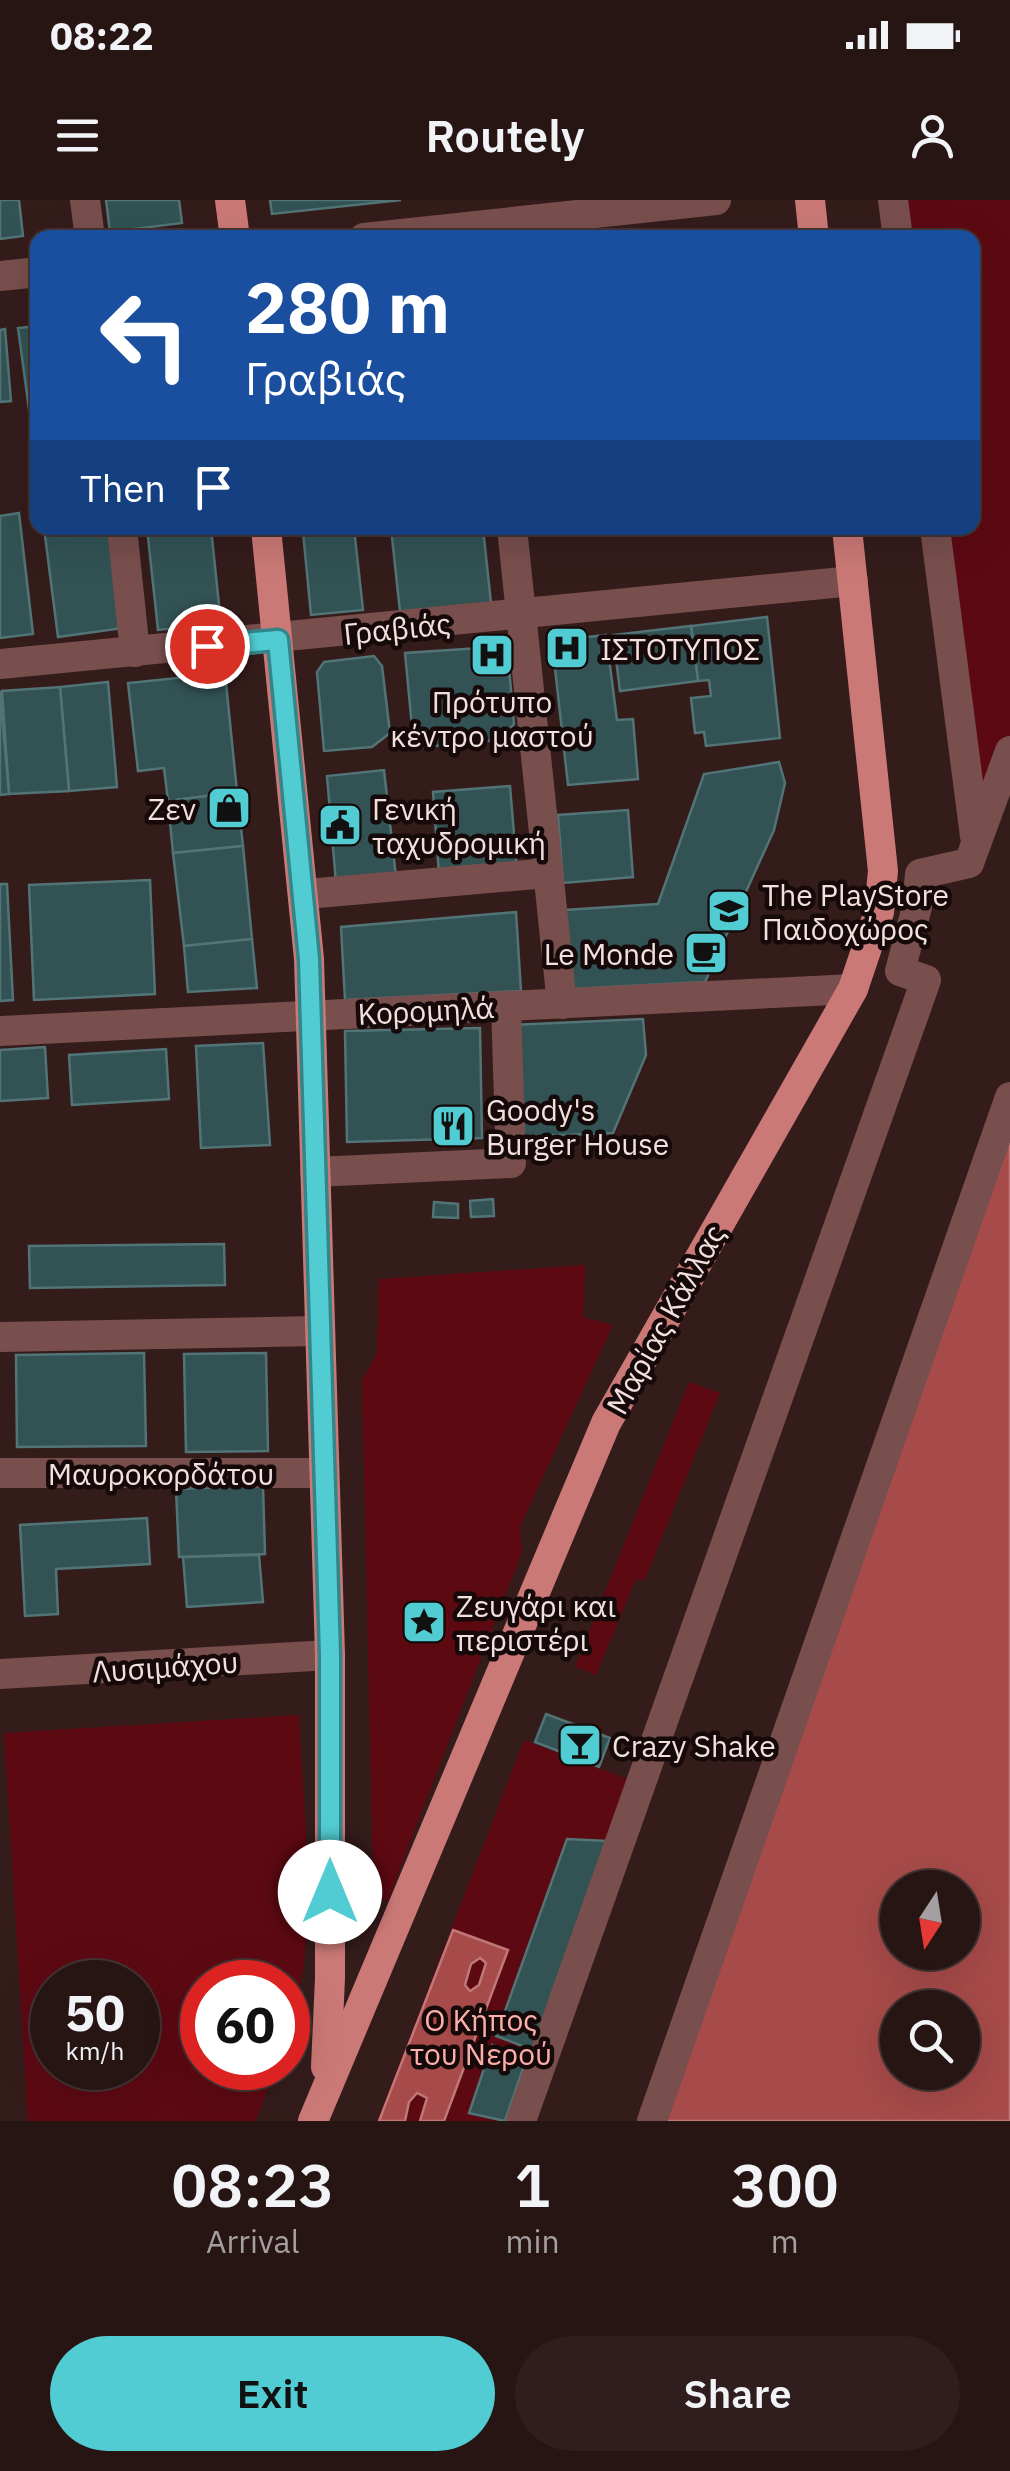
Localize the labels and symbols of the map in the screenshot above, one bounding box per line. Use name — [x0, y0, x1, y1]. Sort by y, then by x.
street label: Γραβιάς — [341, 603, 453, 653]
pin — [165, 604, 250, 689]
hospital icon: ΙΣΤΟΤΥΠΟΣ — [544, 625, 590, 671]
place label: ΙΣΤΟΤΥΠΟΣ — [600, 629, 760, 668]
hospital icon: Πρότυπο κέντρο μαστού — [469, 632, 515, 678]
place label: Πρότυπο κέντρο μαστού — [390, 682, 594, 755]
shop icon: Ζεν — [206, 785, 252, 831]
place label: Ζεν — [148, 789, 196, 828]
place label: Γενική ταχυδρομική — [372, 789, 546, 862]
public building icon: Γενική ταχυδρομική — [317, 802, 363, 848]
place label: The PlayStore Παιδοχώρος — [762, 875, 949, 948]
school or university icon: The PlayStore Παιδοχώρος — [706, 888, 752, 934]
cafe icon: Le Monde — [683, 930, 729, 976]
place label: Le Monde — [544, 934, 674, 973]
street label: Κορομηλά — [357, 987, 495, 1033]
place label: Goody's Burger House — [486, 1090, 669, 1163]
restaurant icon: Goody's Burger House — [430, 1103, 476, 1149]
street label: Μαρίας Κάλλας — [597, 1217, 733, 1421]
street label: Μαυροκορδάτου — [48, 1454, 274, 1493]
place label: Ζευγάρι και περιστέρι — [456, 1586, 616, 1659]
place icon: Ζευγάρι και περιστέρι — [401, 1599, 447, 1645]
street label: Λυσιμάχου — [90, 1641, 240, 1691]
bar icon: Crazy Shake — [557, 1722, 603, 1768]
place label: Crazy Shake — [612, 1726, 776, 1765]
position arrow — [278, 1840, 382, 1944]
north arrow — [880, 1870, 980, 1970]
speed limit sign: 60 — [180, 1960, 310, 2090]
park label: Ο Κήπος του Νερού — [410, 2000, 552, 2073]

